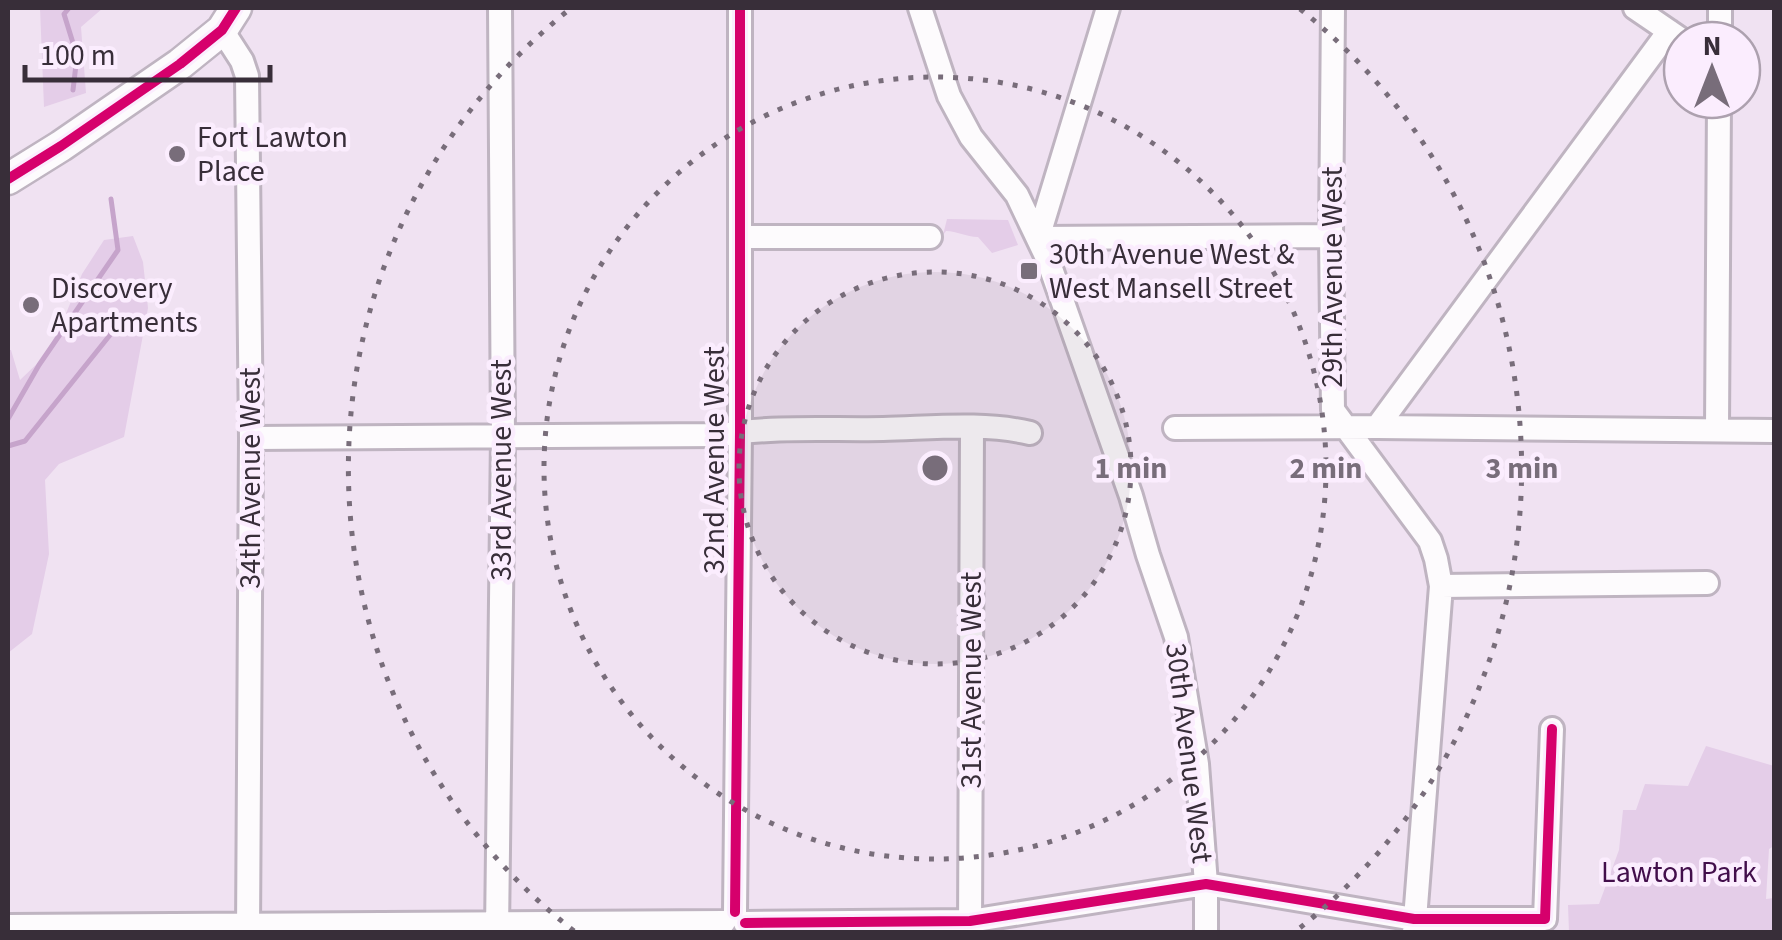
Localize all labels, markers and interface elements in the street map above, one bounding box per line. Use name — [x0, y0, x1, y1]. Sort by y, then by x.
scale bar — [25, 20, 270, 82]
north arrow — [1662, 20, 1762, 120]
text: N — [1703, 26, 1721, 66]
text: 100 m — [40, 34, 116, 77]
place label: Fort Lawton Place — [197, 116, 348, 193]
marker: Fort Lawton Place — [166, 143, 188, 165]
street label: 29th Avenue West — [1311, 166, 1354, 388]
place label: 30th Avenue West & West Mansell Street — [1049, 233, 1295, 310]
marker: 30th Avenue West & West Mansell Street — [1018, 260, 1040, 282]
place label: Discovery Apartments — [51, 267, 198, 344]
marker: Discovery Apartments — [20, 294, 42, 316]
street label: 32nd Avenue West — [693, 346, 736, 574]
street label: 33rd Avenue West — [480, 359, 523, 581]
street label: 34th Avenue West — [229, 367, 272, 589]
text: 1 min — [1095, 447, 1168, 490]
text: 2 min — [1290, 447, 1363, 490]
text: 3 min — [1486, 447, 1559, 490]
centre of rings — [917, 450, 953, 486]
street label: 31st Avenue West — [950, 572, 993, 788]
street label: 30th Avenue West — [1154, 641, 1224, 865]
park label: Lawton Park — [1601, 851, 1757, 894]

